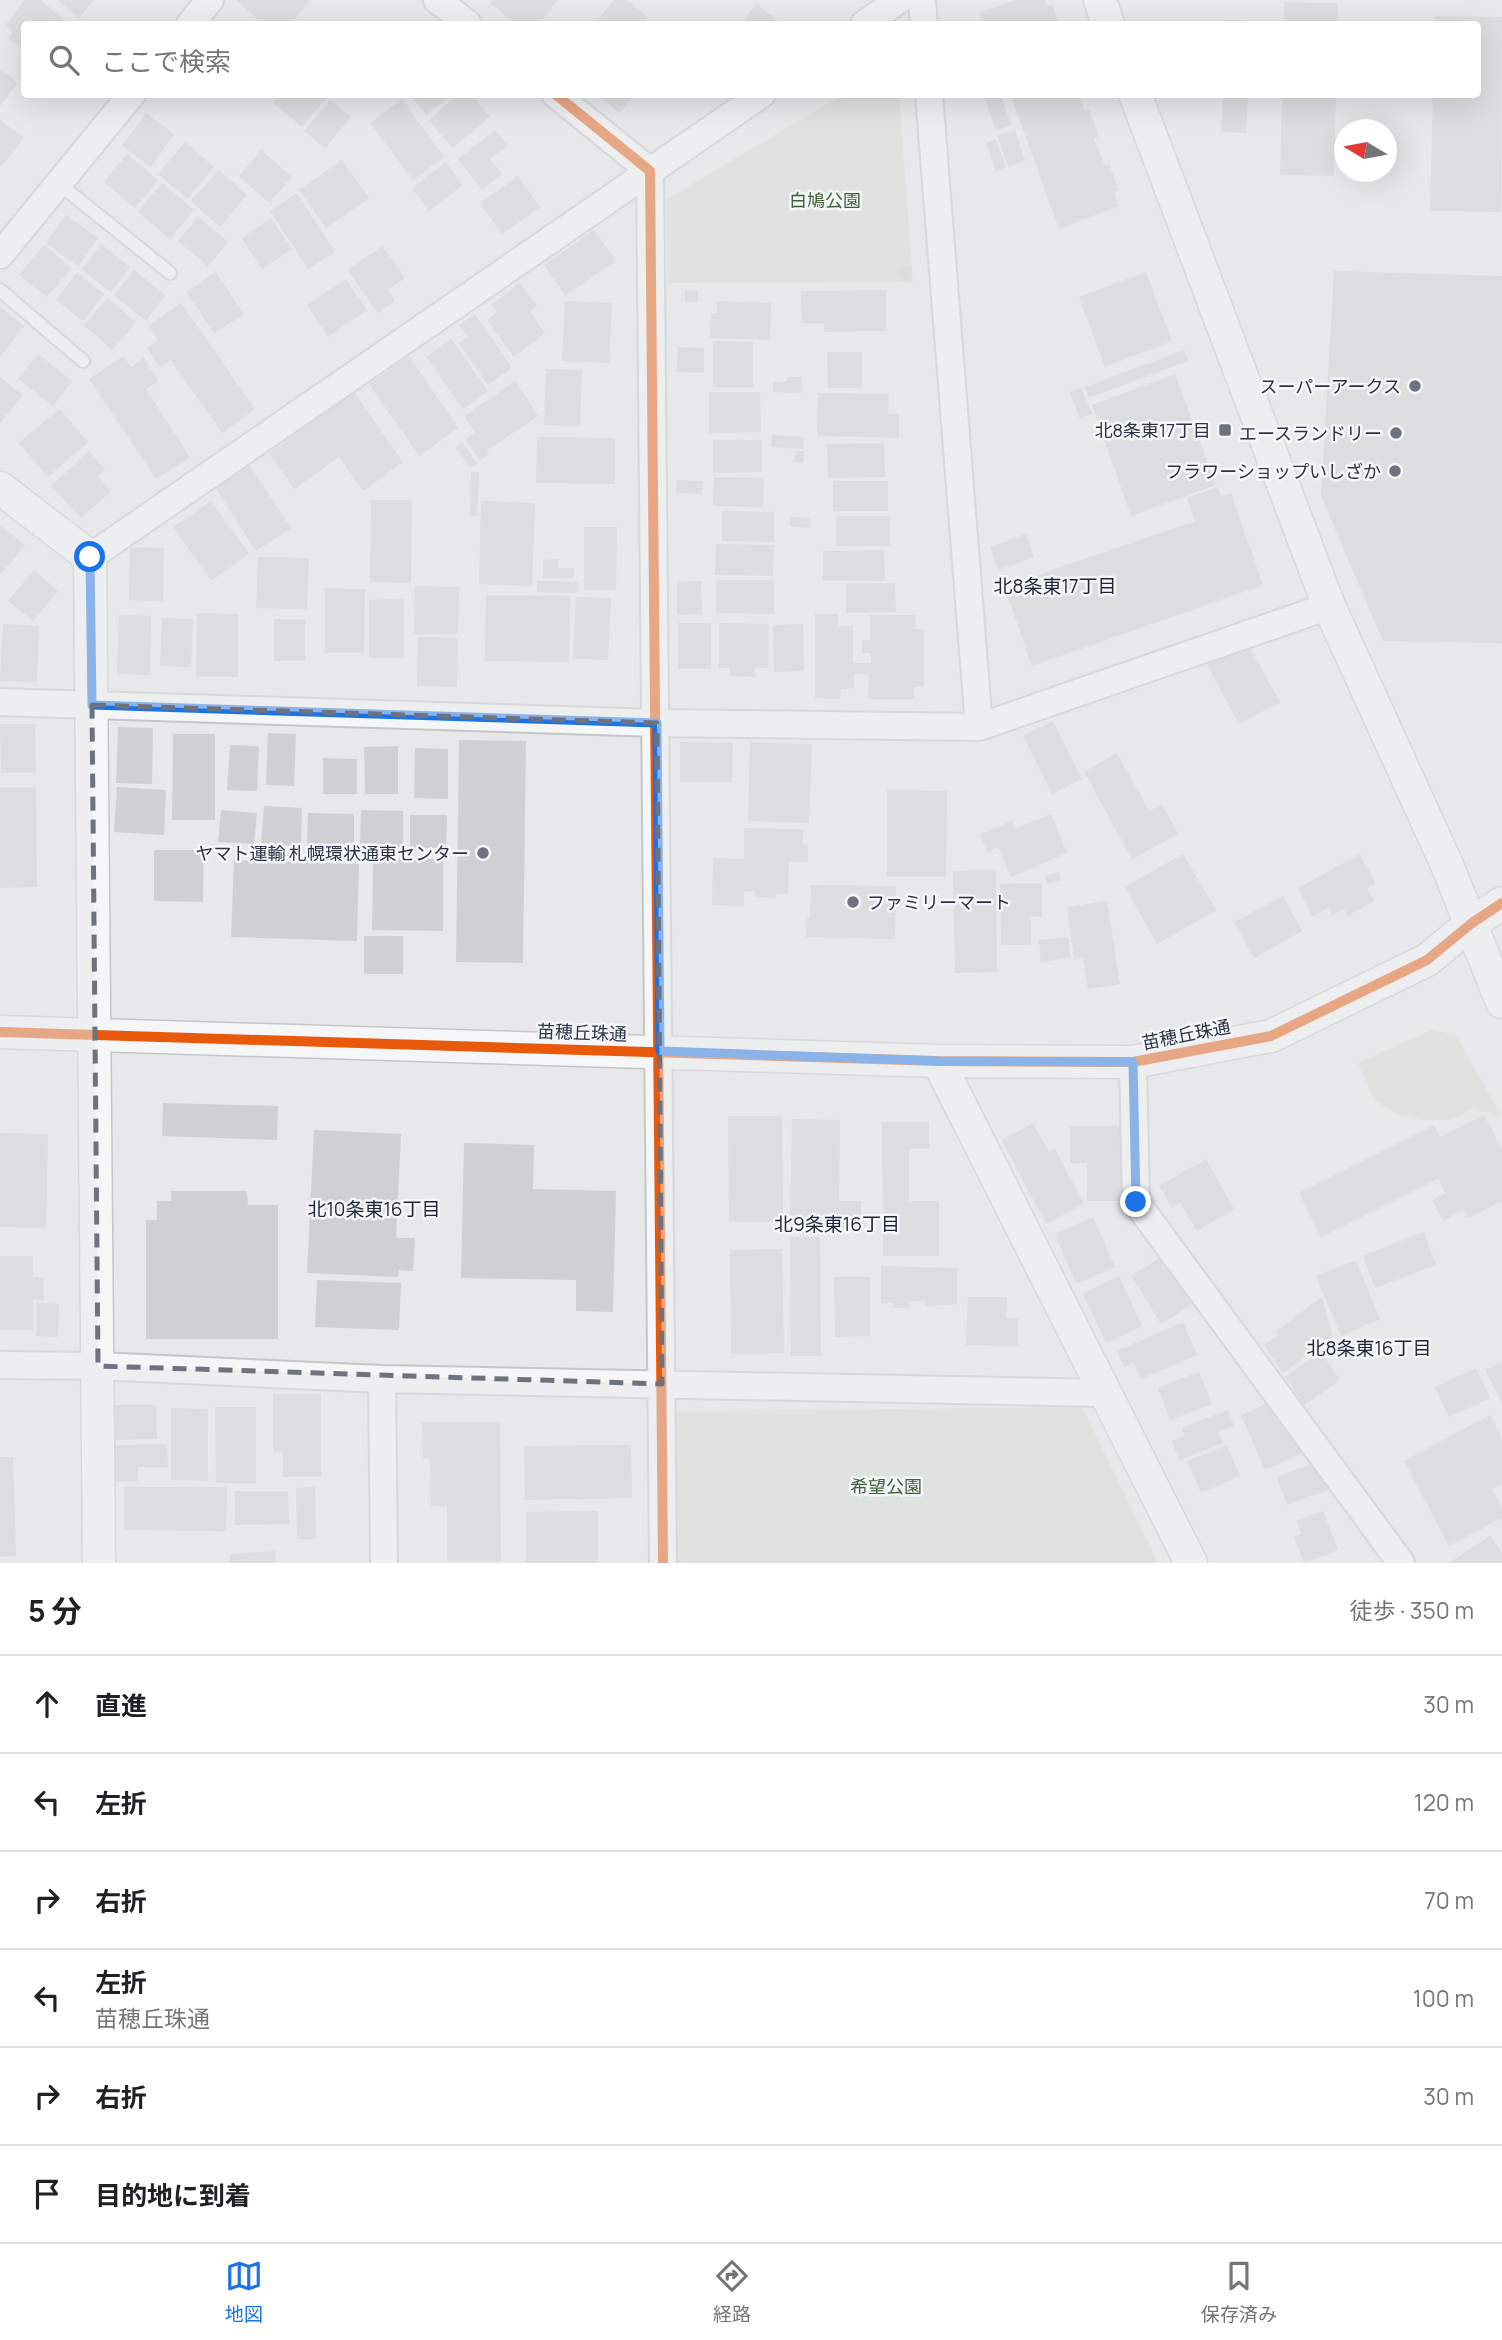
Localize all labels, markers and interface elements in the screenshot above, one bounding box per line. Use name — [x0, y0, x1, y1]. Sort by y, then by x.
search box — [21, 21, 1481, 98]
icon: search — [45, 41, 83, 79]
text: ここで検索 — [101, 43, 231, 79]
north arrow — [1334, 119, 1397, 182]
park label: 白鳩公園 — [789, 188, 861, 212]
place label: スーパーアークス — [1260, 374, 1401, 398]
marker: スーパーアークス — [1407, 378, 1423, 394]
place label: 北8条東17丁目 — [1094, 418, 1211, 442]
place label: エースランドリー — [1239, 421, 1382, 445]
marker: 北8条東17丁目 — [1217, 422, 1233, 438]
marker: エースランドリー — [1388, 425, 1404, 441]
place label: フラワーショップいしざか — [1165, 459, 1381, 483]
marker: フラワーショップいしざか — [1387, 463, 1403, 479]
route start — [74, 541, 105, 572]
district label: 北8条東17丁目 — [994, 573, 1116, 599]
place label: ヤマト運輸 札幌環状通東センター — [195, 841, 469, 865]
marker: ヤマト運輸 札幌環状通東センター — [475, 845, 491, 861]
place label: ファミリーマート — [867, 890, 1011, 914]
marker: ファミリーマート — [845, 894, 861, 910]
street label: 苗穂丘珠通 — [1140, 1014, 1232, 1054]
street label: 苗穂丘珠通 — [537, 1018, 627, 1046]
route end — [1120, 1186, 1151, 1217]
district label: 北10条東16丁目 — [307, 1196, 441, 1222]
district label: 北9条東16丁目 — [774, 1211, 900, 1237]
district label: 北8条東16丁目 — [1306, 1335, 1432, 1361]
park label: 希望公園 — [850, 1474, 922, 1498]
text: 5 分 — [28, 1590, 82, 1631]
text: 徒歩 · 350 m — [1349, 1594, 1474, 1626]
icon: ahead — [28, 1685, 66, 1723]
text: 直進 — [95, 1687, 147, 1723]
text: 30 m — [1423, 1688, 1474, 1720]
icon: left — [28, 1783, 66, 1821]
text: 左折 — [95, 1785, 147, 1821]
text: 120 m — [1414, 1786, 1474, 1818]
icon: right — [28, 1881, 66, 1919]
text: 右折 — [95, 1883, 147, 1919]
text: 70 m — [1424, 1884, 1474, 1916]
text: 左折 — [95, 1964, 147, 2000]
icon: left — [28, 1979, 66, 2017]
text: 100 m — [1413, 1982, 1474, 2014]
text: 苗穂丘珠通 — [95, 2002, 210, 2034]
icon: right — [28, 2077, 66, 2115]
text: 右折 — [95, 2079, 147, 2115]
text: 30 m — [1423, 2080, 1474, 2112]
icon: arrive — [28, 2175, 66, 2213]
text: 目的地に到着 — [95, 2177, 251, 2213]
tab: 地図 — [225, 2257, 263, 2327]
tab: 経路 — [713, 2257, 751, 2327]
tab: 保存済み — [1201, 2257, 1277, 2327]

